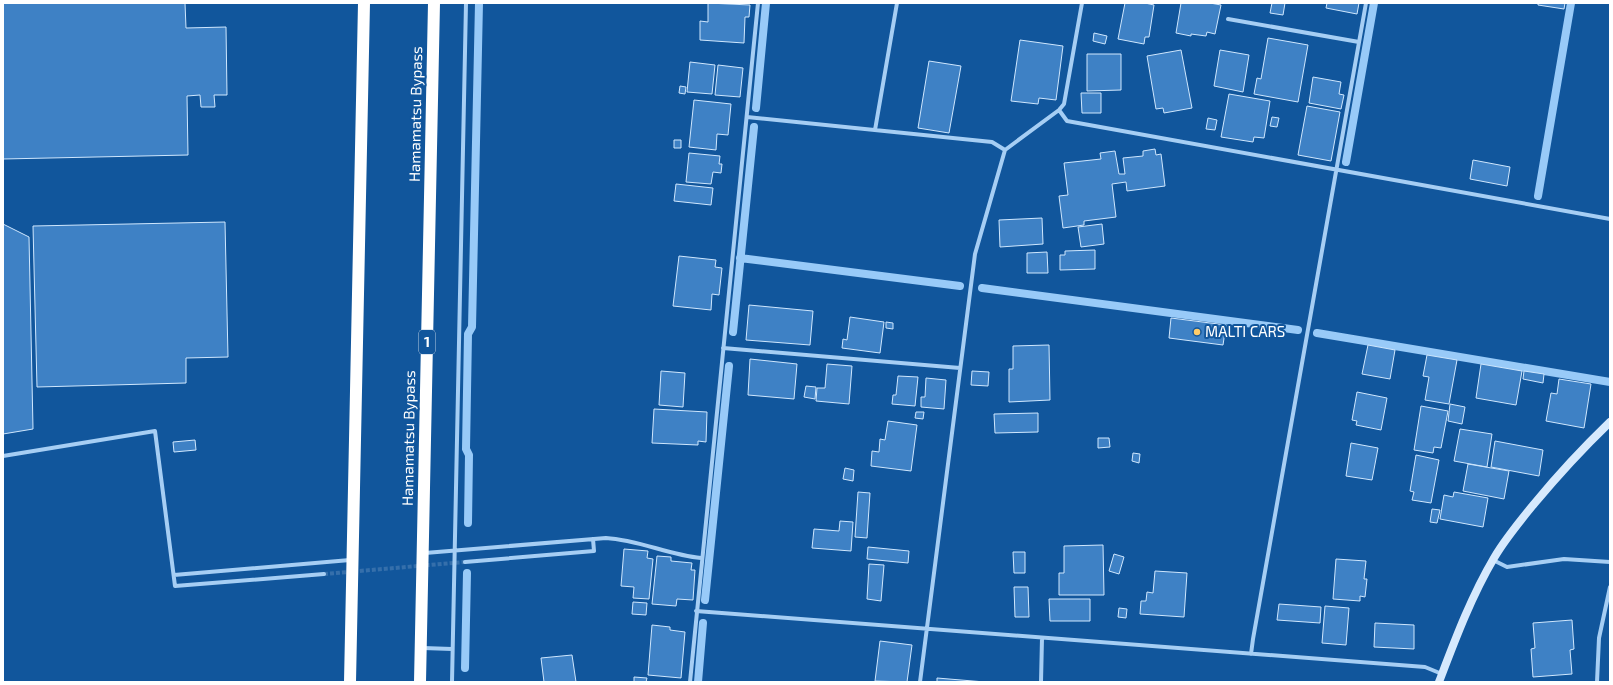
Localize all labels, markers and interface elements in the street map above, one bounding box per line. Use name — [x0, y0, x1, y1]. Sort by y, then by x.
street label: Hamamatsu Bypass — [405, 46, 425, 182]
place label: MALTI CARS — [1205, 322, 1285, 340]
marker: MALTI CARS — [1192, 327, 1202, 337]
road number: 1 — [419, 330, 435, 354]
street label: Hamamatsu Bypass — [398, 370, 418, 506]

